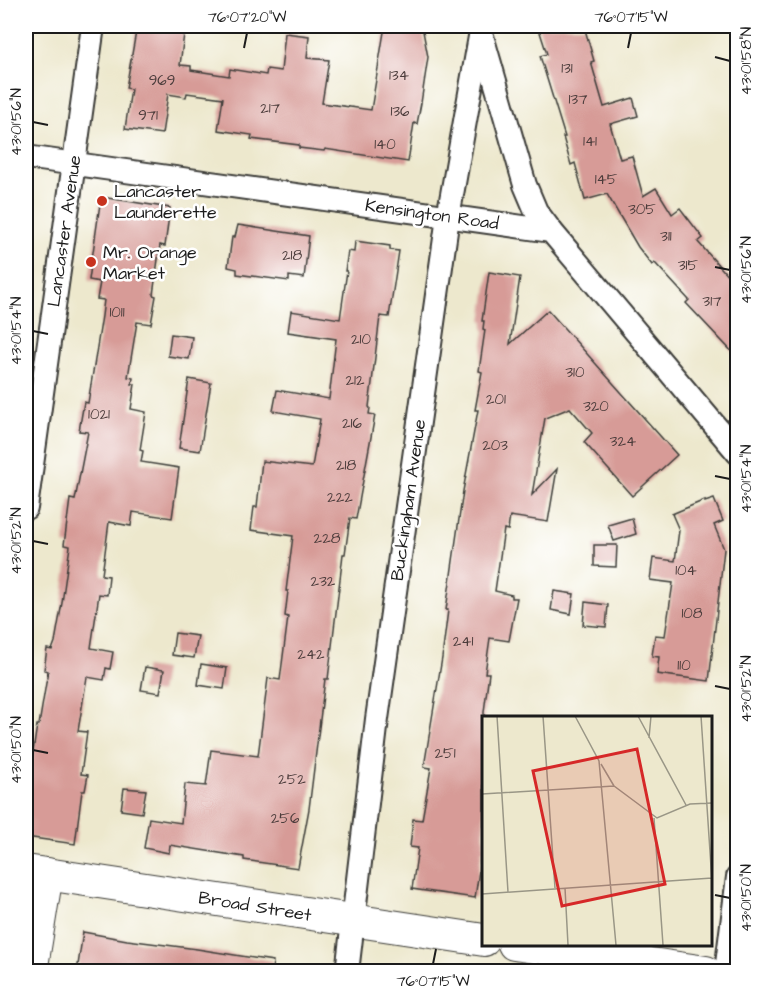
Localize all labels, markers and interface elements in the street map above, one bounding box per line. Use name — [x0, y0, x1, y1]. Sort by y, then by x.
text: 76°07'20"W — [208, 7, 286, 28]
text: 76°07'15"W — [594, 7, 668, 28]
text: 43°01'58"N — [736, 27, 757, 95]
house number: 131 — [561, 58, 573, 79]
house number: 134 — [389, 65, 409, 86]
house number: 969 — [149, 70, 175, 91]
text: 43°01'56"N — [6, 88, 27, 156]
house number: 137 — [569, 89, 587, 110]
house number: 217 — [260, 98, 280, 119]
house number: 136 — [391, 101, 410, 122]
house number: 971 — [138, 105, 158, 126]
house number: 141 — [583, 131, 597, 152]
house number: 140 — [374, 134, 396, 155]
street label: Lancaster Avenue — [41, 153, 88, 308]
house number: 145 — [595, 169, 618, 190]
place label: Lancaster Launderette — [114, 179, 217, 225]
street label: Kensington Road — [363, 193, 500, 237]
marker: Lancaster Launderette — [95, 194, 109, 208]
house number: 305 — [628, 199, 656, 220]
house number: 311 — [660, 226, 672, 247]
text: 43°01'56"N — [736, 236, 757, 304]
place label: Mr. Orange Market — [103, 240, 197, 286]
house number: 218 — [282, 245, 302, 266]
marker: Mr. Orange Market — [84, 255, 98, 269]
house number: 315 — [678, 255, 698, 276]
house number: 317 — [703, 291, 721, 312]
text: 43°01'54"N — [6, 297, 27, 365]
house number: 1011 — [109, 302, 125, 323]
house number: 210 — [351, 329, 372, 350]
house number: 310 — [565, 362, 585, 383]
house number: 212 — [345, 370, 365, 391]
house number: 201 — [486, 389, 506, 410]
house number: 320 — [583, 396, 609, 417]
house number: 1021 — [88, 404, 110, 425]
house number: 216 — [342, 413, 363, 434]
street label: Buckingham Avenue — [385, 417, 433, 583]
house number: 324 — [610, 431, 636, 452]
house number: 203 — [482, 435, 508, 456]
text: 43°01'54"N — [736, 445, 757, 513]
house number: 218 — [336, 455, 356, 476]
house number: 222 — [327, 487, 353, 508]
text: 43°01'52"N — [6, 507, 27, 575]
house number: 228 — [314, 528, 341, 549]
house number: 104 — [675, 560, 697, 581]
house number: 232 — [311, 571, 336, 592]
house number: 108 — [681, 603, 703, 624]
house number: 241 — [453, 631, 473, 652]
house number: 242 — [297, 644, 325, 665]
house number: 110 — [677, 655, 691, 676]
text: 43°01'52"N — [736, 655, 757, 723]
text: 43°01'50"N — [6, 716, 27, 784]
inset map — [482, 716, 712, 946]
house number: 251 — [434, 743, 456, 764]
house number: 252 — [278, 769, 306, 790]
house number: 256 — [271, 808, 300, 829]
text: 43°01'50"N — [736, 864, 757, 932]
street label: Broad Street — [197, 885, 314, 928]
text: 76°07'15"W — [396, 971, 470, 992]

